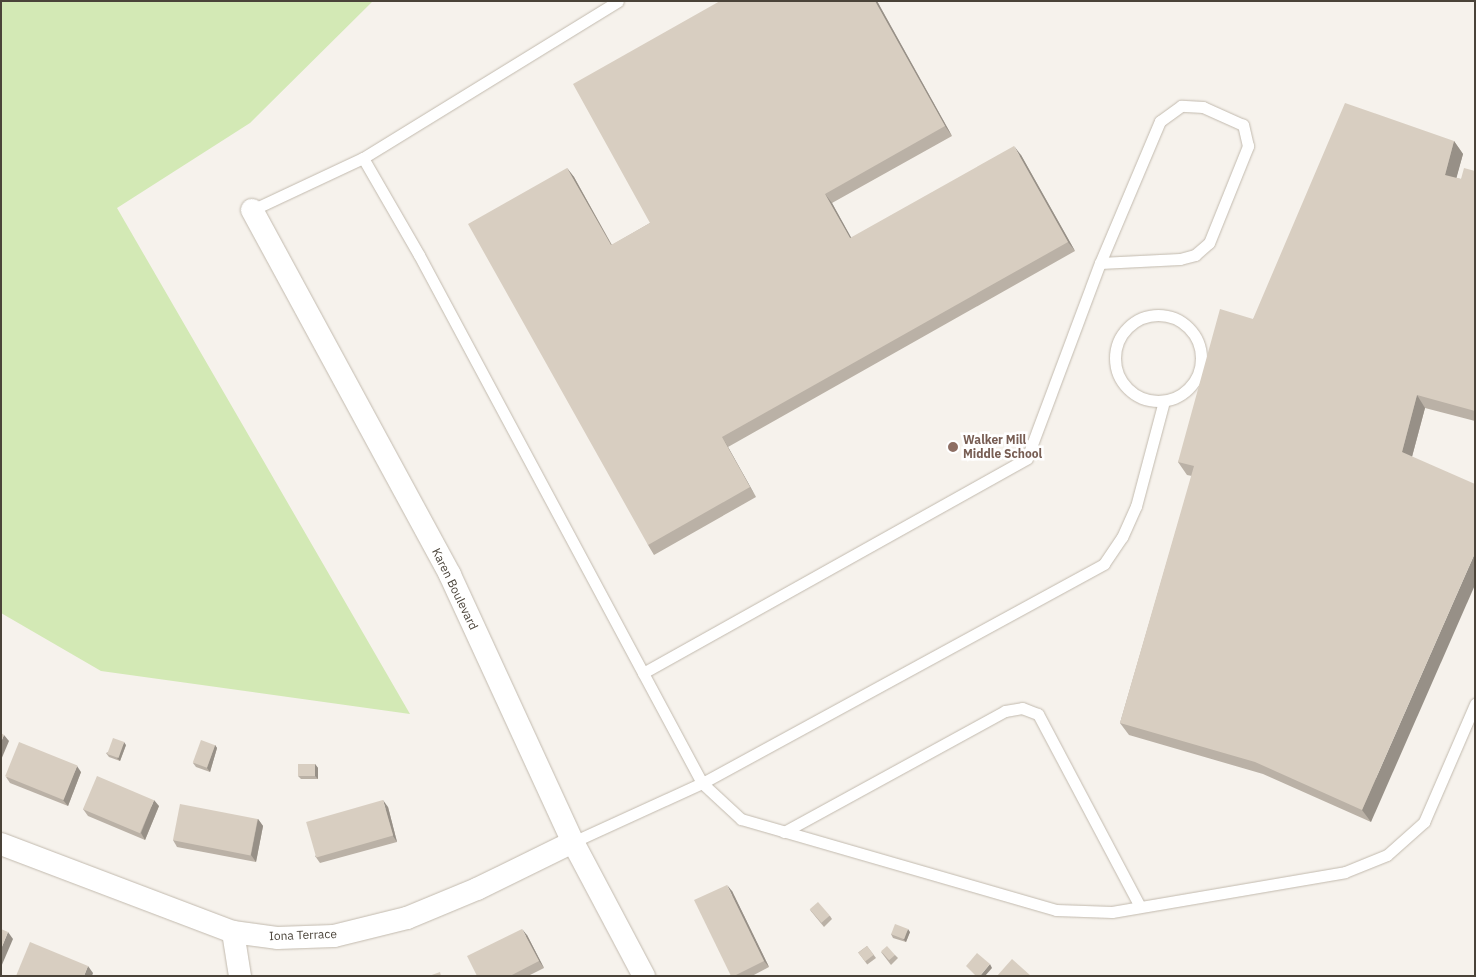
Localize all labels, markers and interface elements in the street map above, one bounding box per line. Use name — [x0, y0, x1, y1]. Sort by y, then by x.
place label: Walker Mill Middle School — [963, 433, 1042, 461]
marker: Walker Mill Middle School — [947, 441, 959, 453]
street label: Karen Boulevard — [429, 546, 481, 632]
street label: Iona Terrace — [269, 927, 337, 943]

